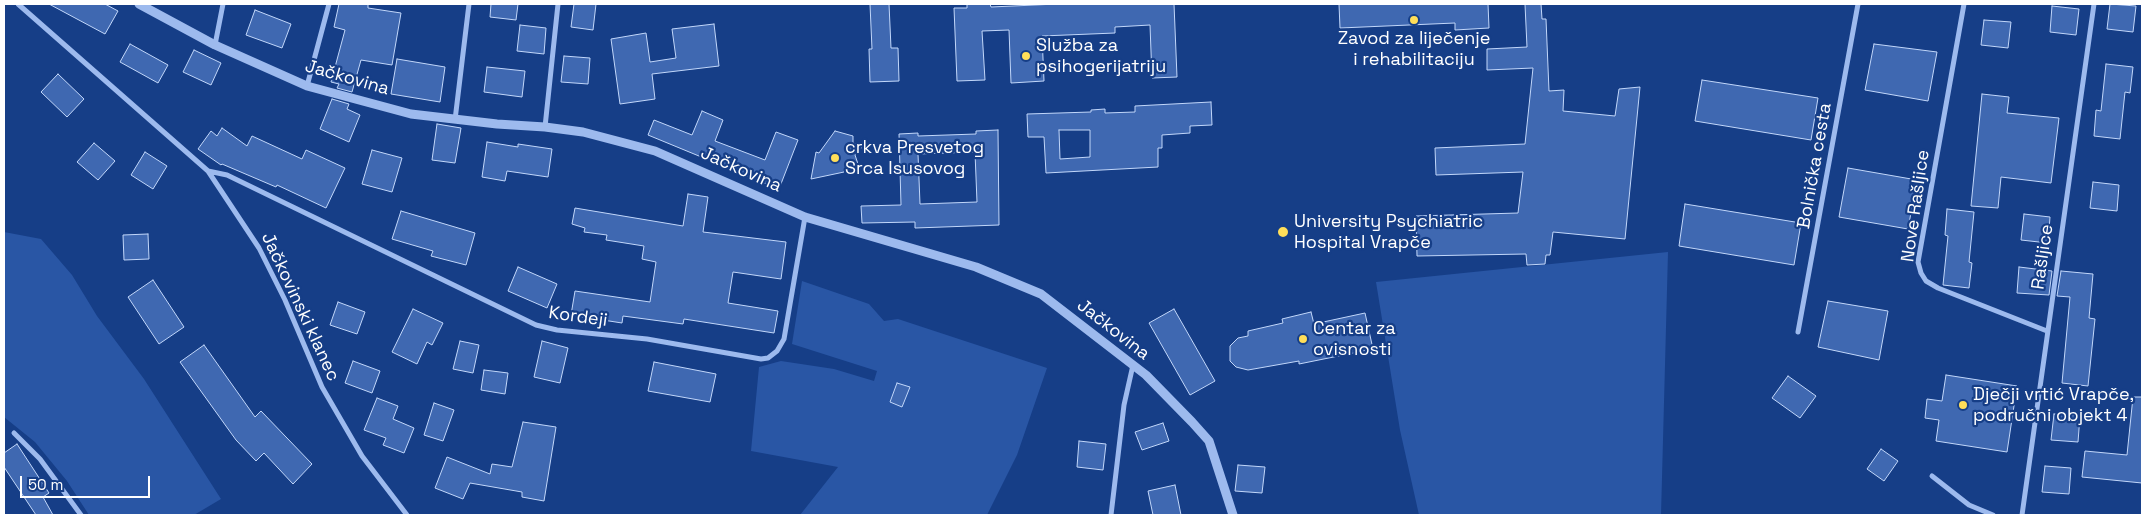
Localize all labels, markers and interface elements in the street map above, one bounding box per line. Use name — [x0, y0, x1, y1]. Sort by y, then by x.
marker: Zavod za liječenje i rehabilitaciju — [1408, 14, 1420, 26]
place label: Zavod za liječenje i rehabilitaciju — [1338, 28, 1490, 70]
place label: Služba za psihogerijatriju — [1036, 35, 1166, 78]
marker: Služba za psihogerijatriju — [1020, 50, 1032, 62]
street label: Jačkovina — [302, 56, 392, 100]
street label: Bolnička cesta — [1793, 101, 1837, 231]
place label: crkva Presvetog Srca Isusovog — [845, 137, 984, 180]
street label: Jačkovina — [697, 143, 785, 197]
street label: Nove Rašljice — [1897, 148, 1935, 264]
marker: crkva Presvetog Srca Isusovog — [829, 152, 841, 164]
place label: University Psychiatric Hospital Vrapče — [1294, 211, 1483, 253]
street label: Rašljice — [2028, 223, 2058, 291]
marker: University Psychiatric Hospital Vrapče — [1276, 225, 1290, 239]
street label: Jačkovinski klanec — [256, 229, 344, 385]
street label: Jačkovina — [1072, 295, 1154, 365]
street label: Kordeji — [547, 302, 609, 332]
place label: Centar za ovisnosti — [1313, 318, 1396, 360]
marker: Centar za ovisnosti — [1297, 333, 1309, 345]
place label: Dječji vrtić Vrapče, područni objekt 4 — [1973, 384, 2134, 426]
marker: Dječji vrtić Vrapče, područni objekt 4 — [1957, 399, 1969, 411]
scale bar — [22, 466, 152, 498]
text: 50 m — [28, 475, 63, 494]

